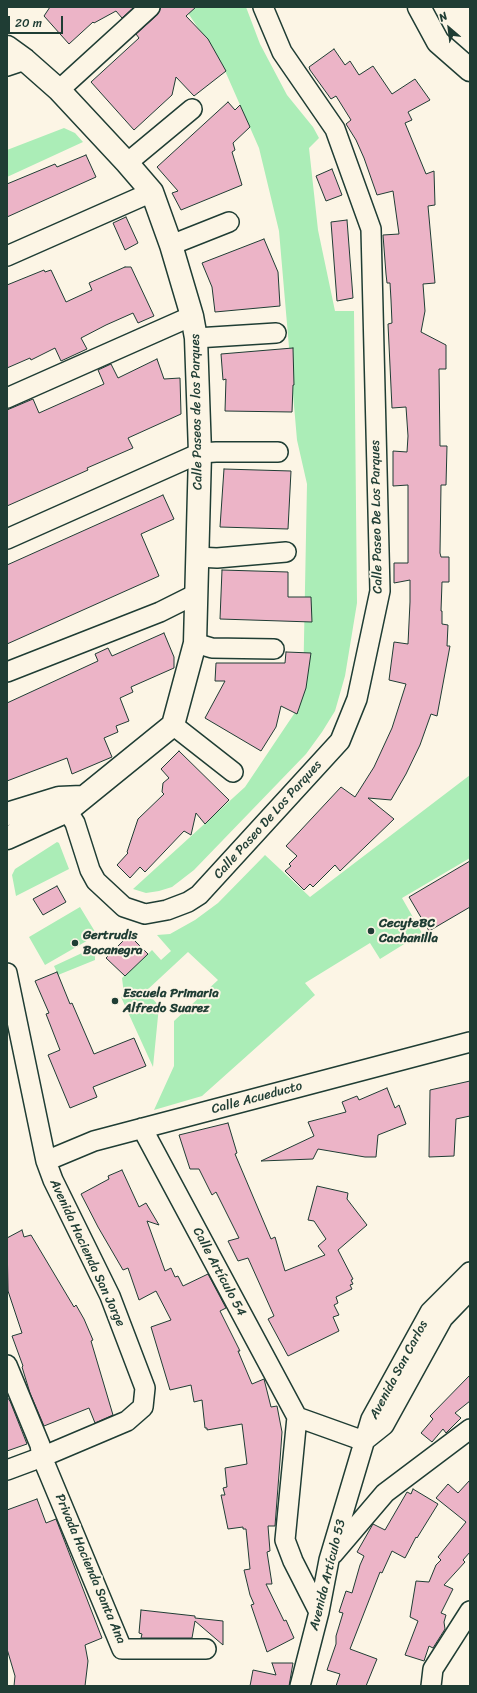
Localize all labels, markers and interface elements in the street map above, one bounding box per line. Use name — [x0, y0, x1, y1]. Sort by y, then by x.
text: N — [435, 7, 451, 27]
scale bar — [10, 8, 65, 34]
north arrow — [429, 8, 469, 48]
text: 20 m — [15, 12, 42, 34]
street label: Calle Paseos de los Parques — [188, 334, 206, 490]
street label: Calle Paseo De Los Parques — [368, 440, 386, 594]
street label: Calle Paseo De Los Parques — [211, 758, 325, 882]
place label: CecyteBC Cachanilla — [379, 916, 438, 947]
marker: CecyteBC Cachanilla — [366, 926, 376, 936]
place label: Gertrudis Bocanegra — [83, 928, 143, 959]
marker: Gertrudis Bocanegra — [70, 938, 80, 948]
place label: Escuela Primaria Alfredo Suarez — [123, 986, 219, 1017]
marker: Escuela Primaria Alfredo Suarez — [110, 996, 120, 1006]
street label: Calle Acueducto — [210, 1078, 304, 1118]
street label: Avenida Hacienda San Jorge — [46, 1177, 128, 1329]
street label: Calle Artículo 54 — [189, 1225, 249, 1319]
street label: Avenida San Carlos — [366, 1318, 432, 1422]
street label: Privada Hacienda Santa Ana — [51, 1492, 129, 1646]
street label: Avenida Artículo 53 — [307, 1518, 349, 1632]

